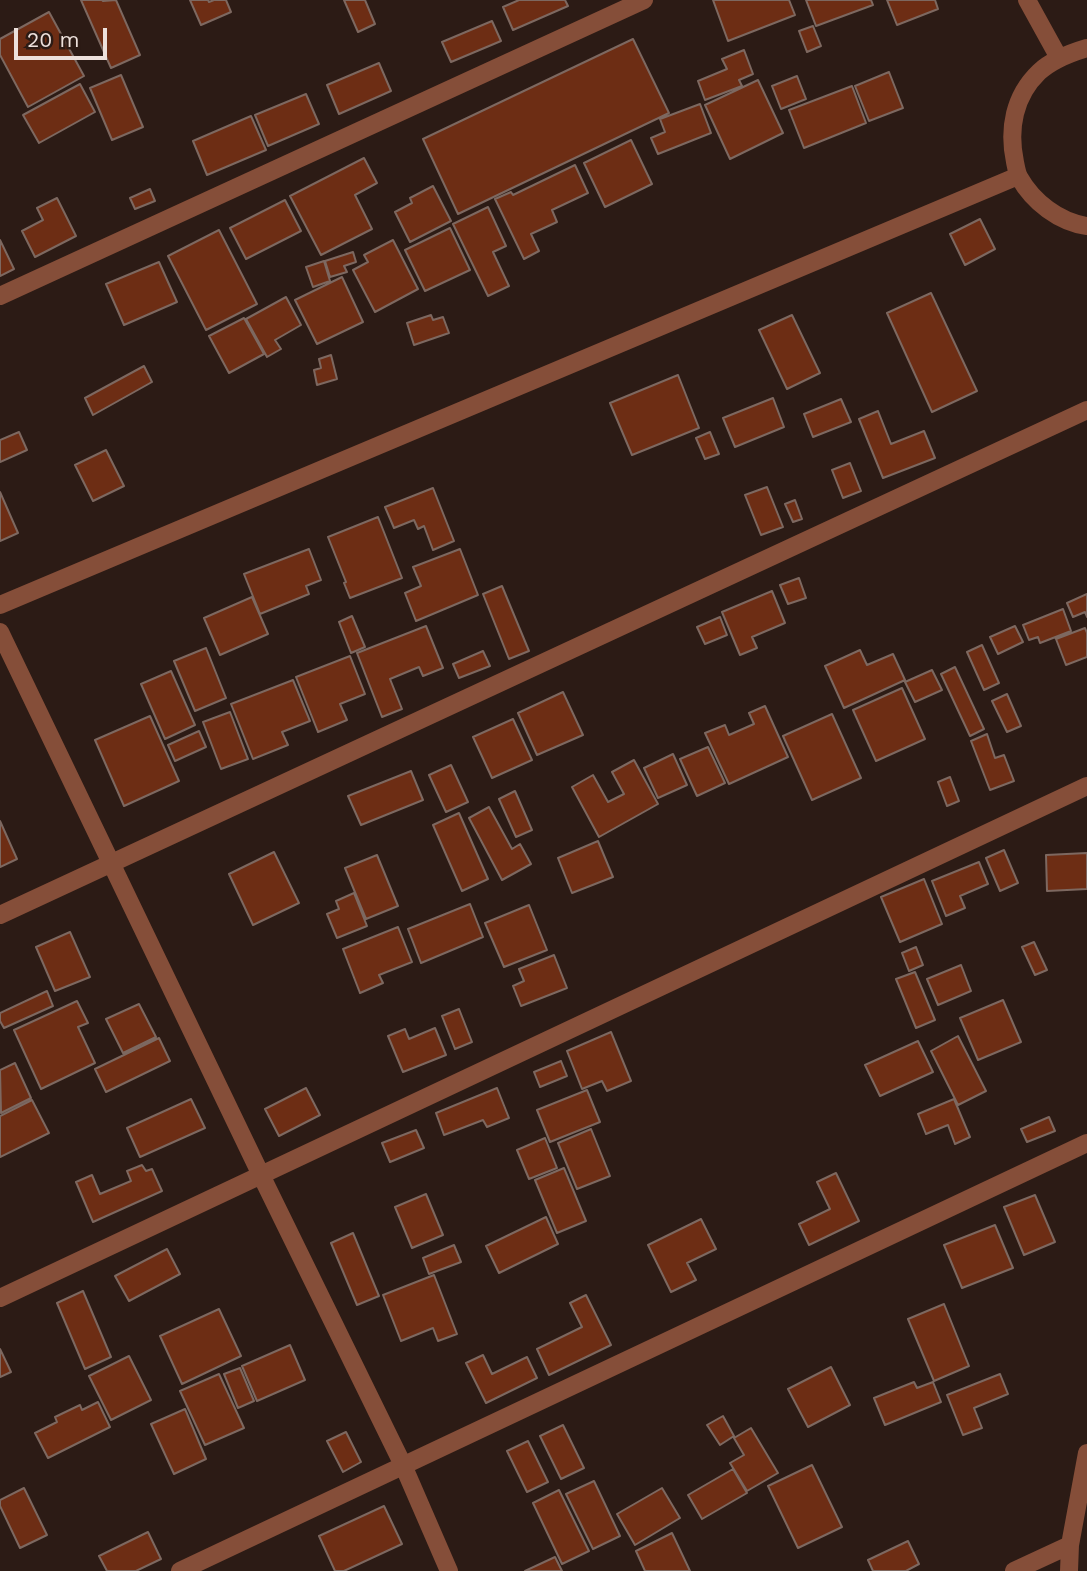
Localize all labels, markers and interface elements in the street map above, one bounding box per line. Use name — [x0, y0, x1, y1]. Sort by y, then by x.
scale bar — [18, 14, 110, 58]
text: 20 m — [27, 27, 79, 52]

